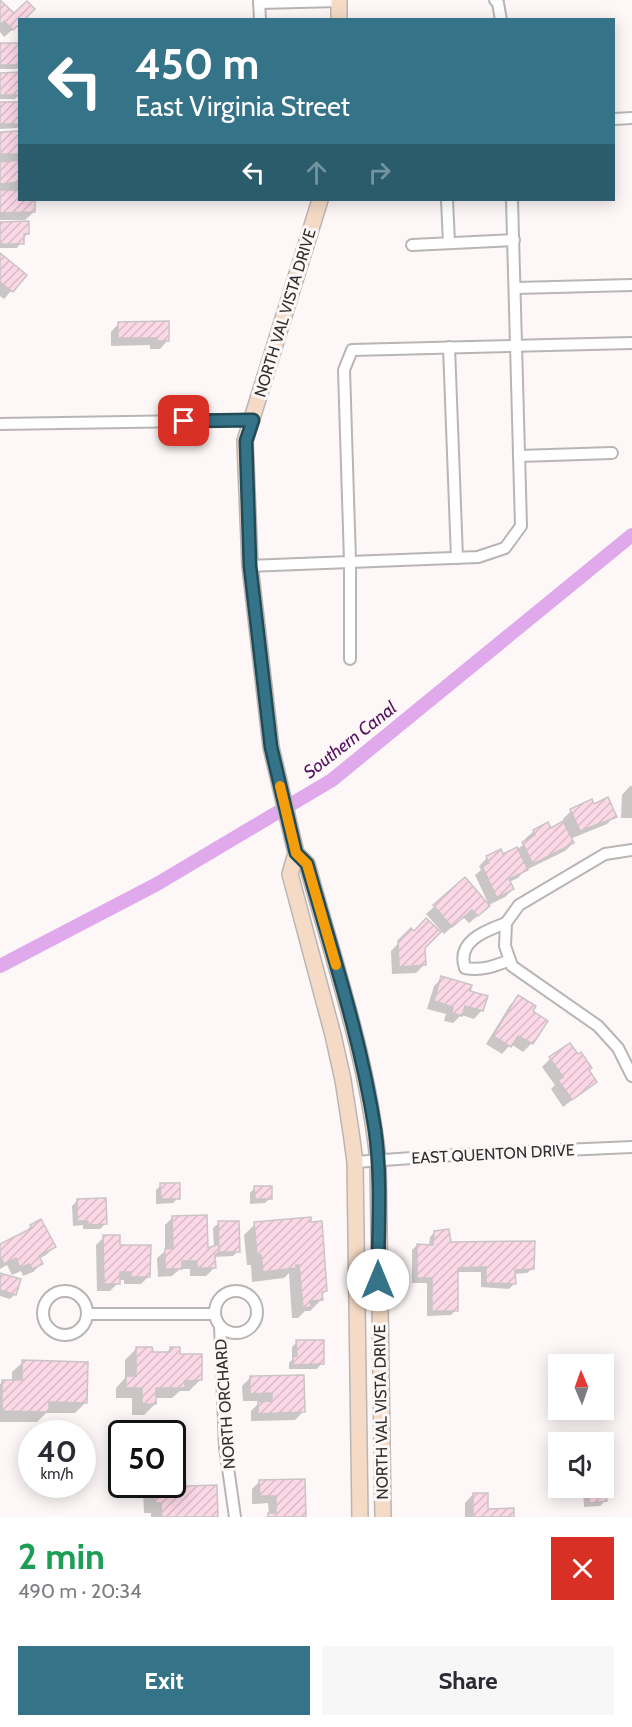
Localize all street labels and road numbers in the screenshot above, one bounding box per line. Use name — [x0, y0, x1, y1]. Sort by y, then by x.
street label: NORTH VAL VISTA DRIVE — [250, 226, 320, 400]
street label: EAST QUENTON DRIVE — [411, 1140, 575, 1168]
street label: NORTH VAL VISTA DRIVE — [370, 1324, 392, 1500]
street label: NORTH ORCHARD — [211, 1338, 239, 1470]

